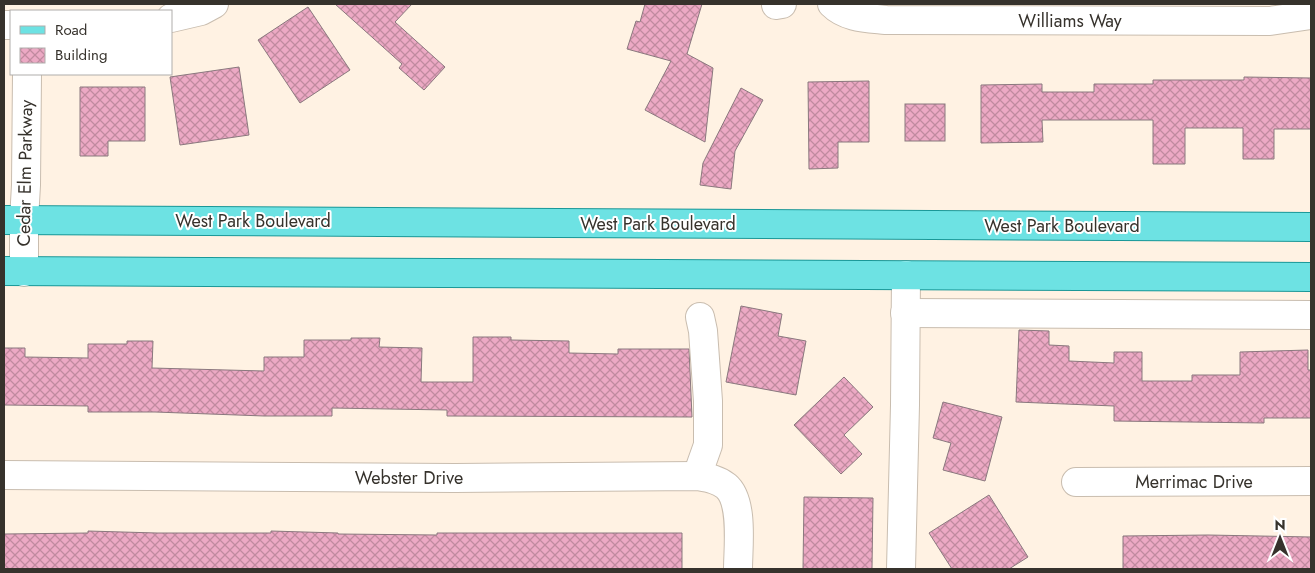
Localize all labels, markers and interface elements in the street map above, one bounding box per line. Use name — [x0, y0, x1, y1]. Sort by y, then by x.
street label: Williams Way — [1018, 8, 1122, 34]
legend — [10, 10, 172, 75]
text: Road — [55, 19, 87, 41]
text: Building — [55, 44, 107, 66]
street label: Cedar Elm Parkway — [11, 99, 39, 247]
street label: West Park Boulevard — [175, 208, 331, 234]
street label: West Park Boulevard — [580, 211, 736, 237]
street label: West Park Boulevard — [984, 213, 1140, 239]
street label: Webster Drive — [355, 465, 463, 491]
street label: Merrimac Drive — [1135, 469, 1253, 495]
north arrow — [1255, 513, 1305, 563]
text: N — [1274, 515, 1286, 535]

